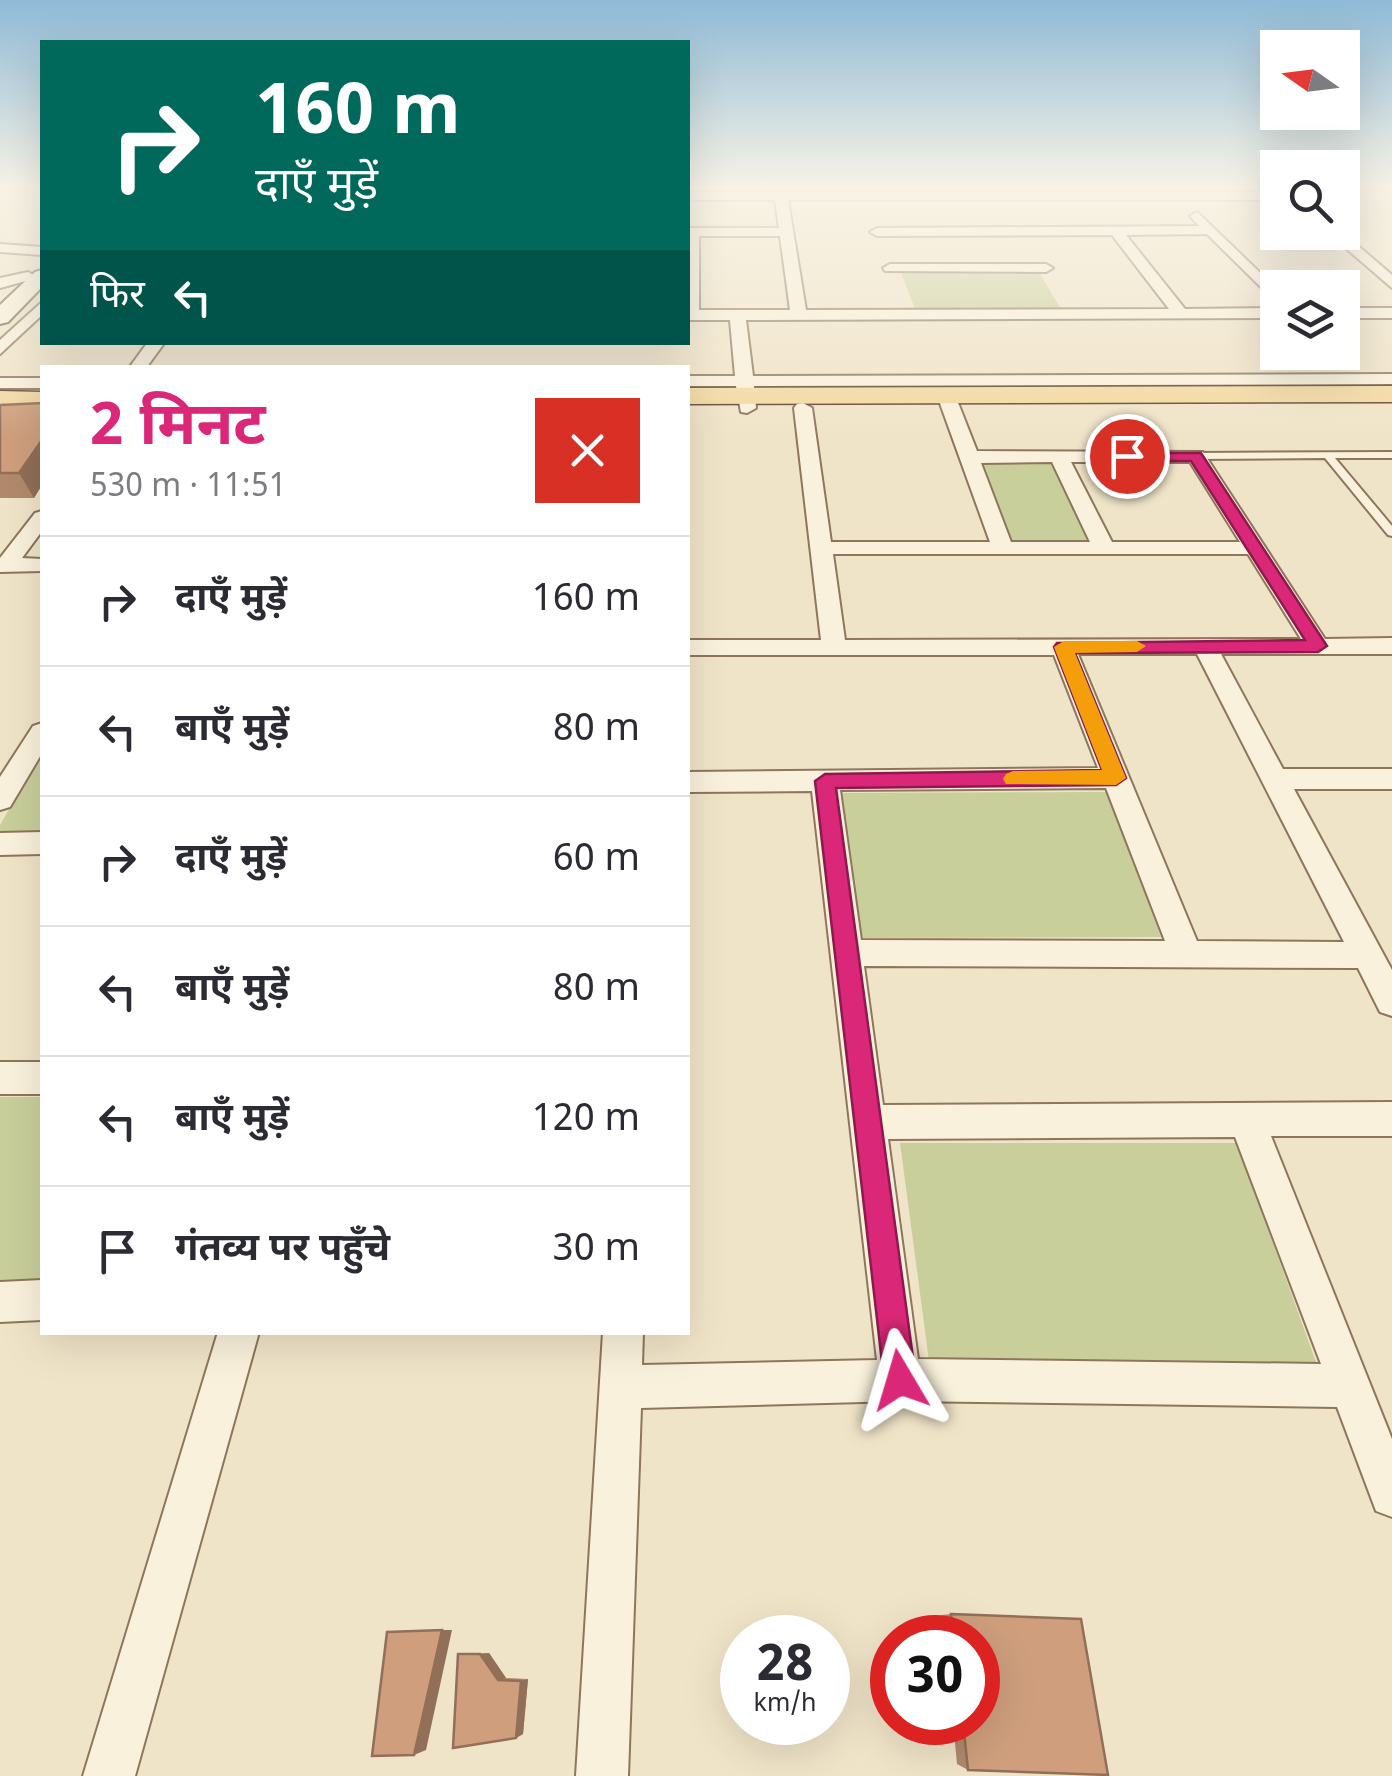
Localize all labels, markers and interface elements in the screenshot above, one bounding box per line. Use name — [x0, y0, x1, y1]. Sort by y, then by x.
north arrow — [1260, 30, 1360, 130]
map controls — [1260, 30, 1360, 370]
text: 160 m — [255, 70, 461, 162]
icon: right — [90, 80, 220, 210]
button: search — [1260, 150, 1360, 250]
text: दाएँ मुड़ें — [255, 159, 378, 217]
icon: left — [165, 270, 220, 325]
button: layers — [1260, 270, 1360, 370]
text: फिर — [90, 273, 145, 323]
text: 2 मिनट — [90, 390, 266, 468]
button: close — [535, 398, 640, 503]
pin — [1085, 414, 1170, 499]
icon: arrive — [1100, 429, 1155, 484]
text: 530 m · 11:51 — [90, 467, 286, 509]
icon: right — [90, 574, 145, 629]
text: दाएँ मुड़ें — [175, 576, 287, 626]
text: 160 m — [532, 576, 640, 626]
icon: left — [90, 704, 145, 759]
text: बाएँ मुड़ें — [175, 706, 289, 756]
text: 80 m — [553, 706, 640, 756]
icon: right — [90, 834, 145, 889]
text: दाएँ मुड़ें — [175, 836, 287, 886]
text: 60 m — [553, 836, 640, 886]
icon: left — [90, 964, 145, 1019]
text: बाएँ मुड़ें — [175, 966, 289, 1016]
text: 80 m — [553, 966, 640, 1016]
icon: left — [90, 1094, 145, 1149]
text: बाएँ मुड़ें — [175, 1096, 289, 1146]
text: 120 m — [532, 1096, 640, 1146]
icon: arrive — [90, 1224, 145, 1279]
text: गंतव्य पर पहुँचे — [175, 1226, 390, 1276]
text: 30 m — [553, 1226, 640, 1276]
position arrow — [848, 1328, 952, 1432]
speed limit sign: 30 — [870, 1615, 1000, 1745]
text: 28 — [757, 1635, 813, 1700]
text: km/h — [754, 1689, 816, 1721]

